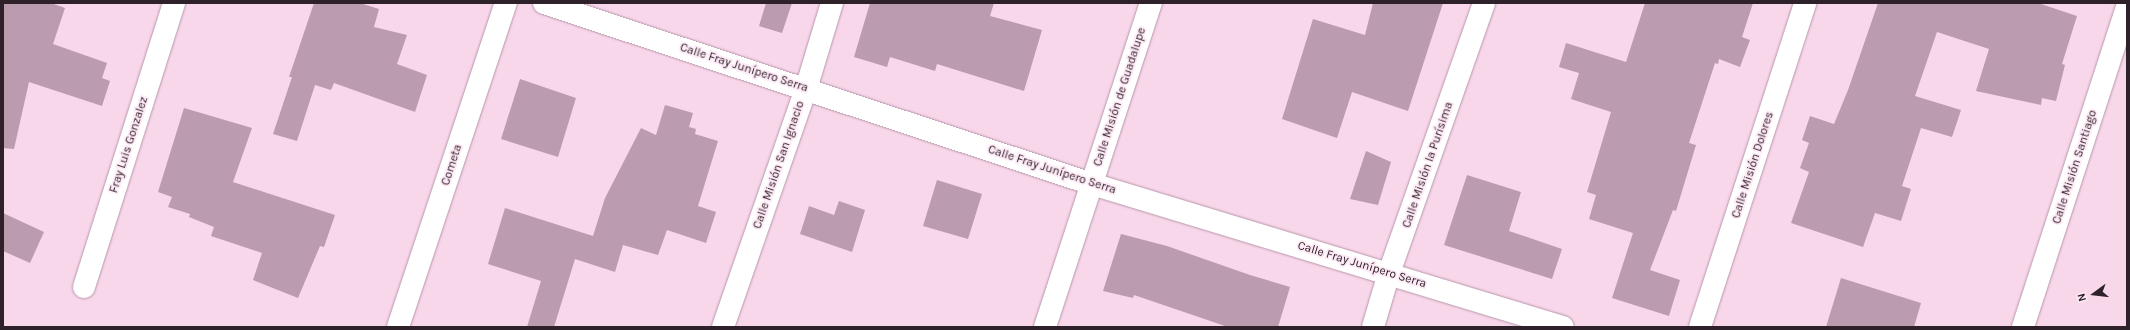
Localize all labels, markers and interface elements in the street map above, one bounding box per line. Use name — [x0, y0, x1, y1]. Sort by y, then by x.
street label: Calle Misión de Guadalupe — [1091, 26, 1149, 168]
street label: Calle Fray Junípero Serra — [678, 40, 810, 96]
street label: Fray Luis Gonzalez — [107, 95, 151, 195]
street label: Calle Misión San Ignacio — [750, 99, 808, 231]
street label: Calle Misión la Purísima — [1400, 100, 1456, 230]
street label: Calle Misión Santiago — [2050, 108, 2100, 226]
street label: Calle Misión Dolores — [1729, 110, 1777, 220]
street label: Calle Fray Junípero Serra — [986, 142, 1118, 198]
street label: Cometa — [439, 143, 465, 187]
street label: Calle Fray Junípero Serra — [1296, 239, 1428, 291]
north arrow — [2074, 274, 2114, 314]
text: N — [2075, 292, 2089, 303]

